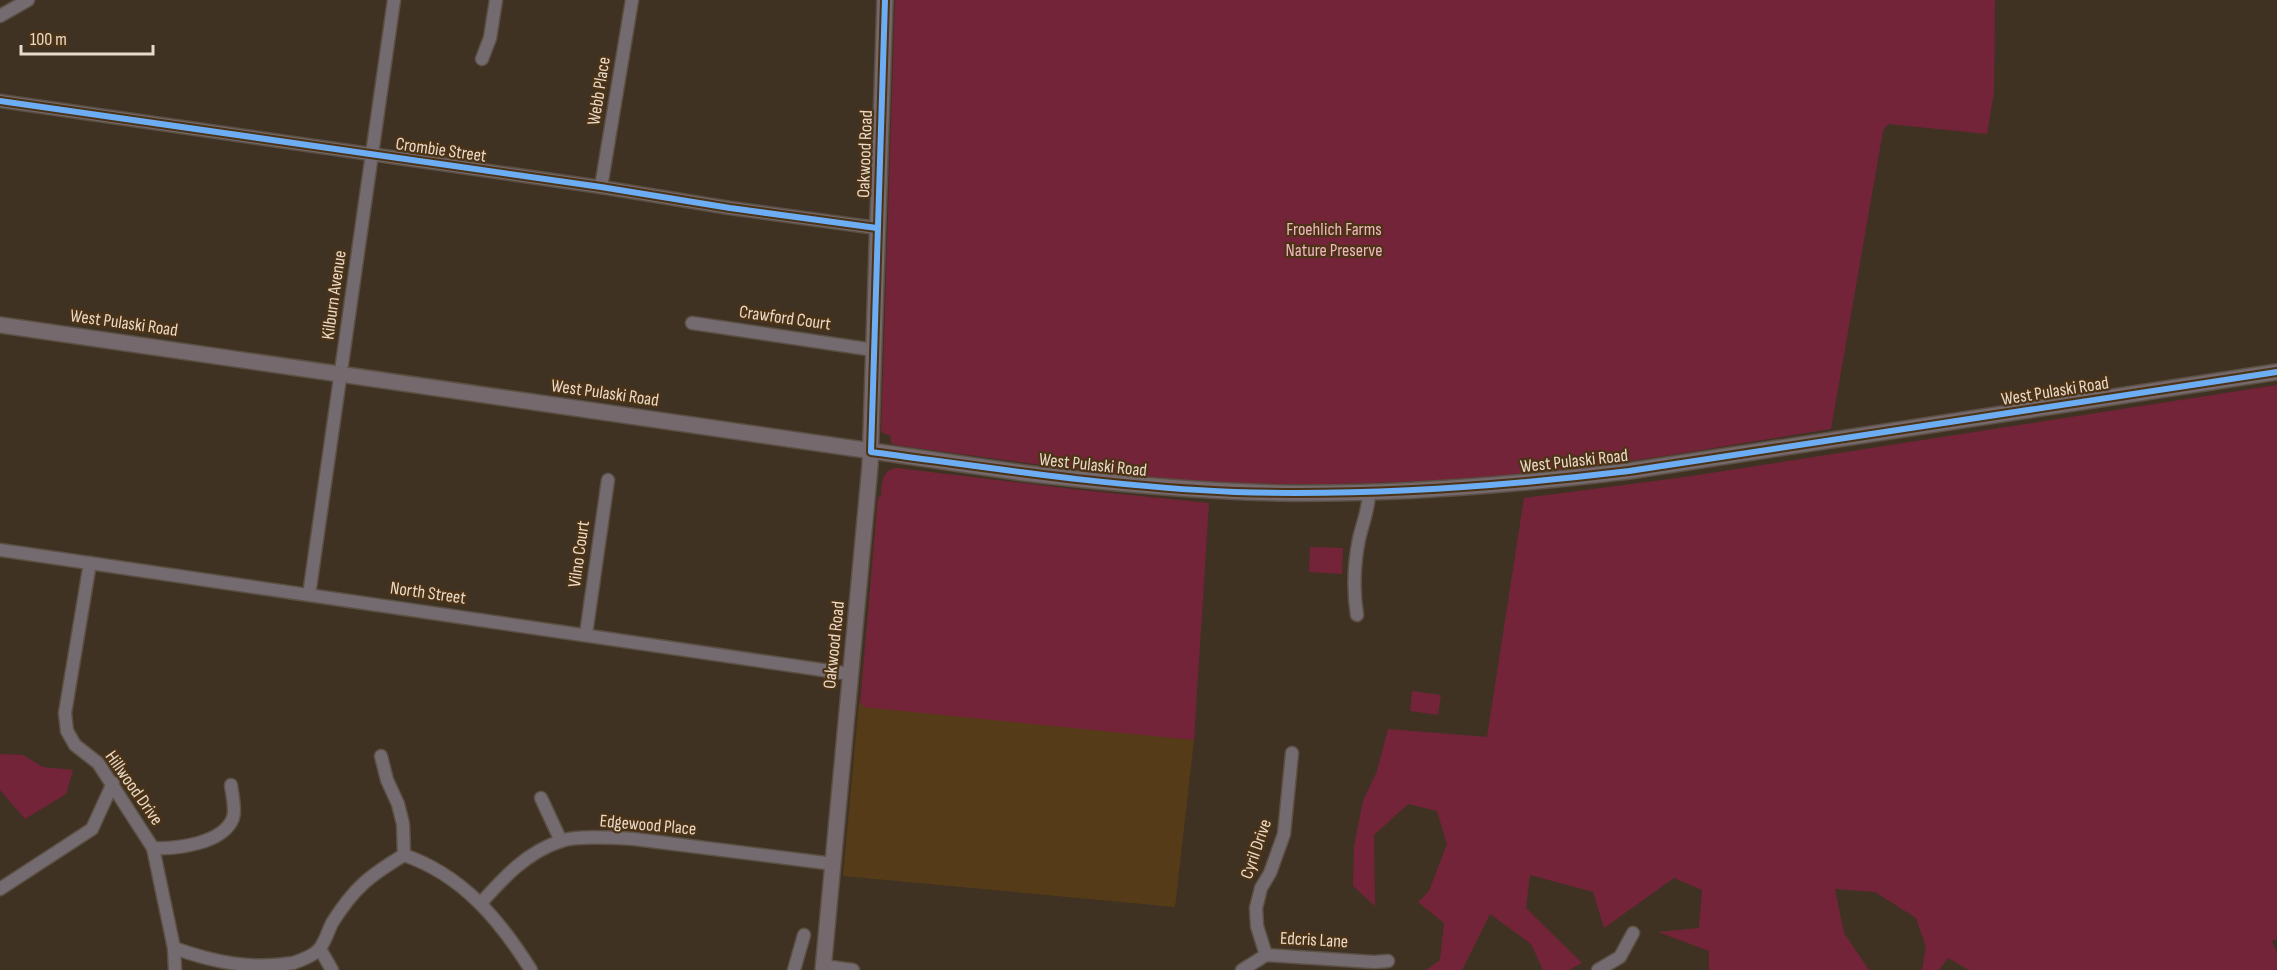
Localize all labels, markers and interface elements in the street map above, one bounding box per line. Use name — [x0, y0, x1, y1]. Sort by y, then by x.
scale bar — [21, 18, 153, 56]
text: 100 m — [30, 29, 67, 50]
street label: Webb Place — [583, 55, 615, 127]
street label: Oakwood Road — [853, 110, 877, 198]
street label: Crombie Street — [394, 133, 488, 167]
park label: Froehlich Farms Nature Preserve — [1286, 219, 1382, 261]
street label: Kilburn Avenue — [317, 249, 351, 341]
street label: Crawford Court — [738, 301, 833, 335]
street label: West Pulaski Road — [69, 305, 179, 341]
street label: West Pulaski Road — [2000, 372, 2110, 410]
street label: West Pulaski Road — [550, 375, 660, 411]
street label: West Pulaski Road — [1519, 445, 1629, 477]
street label: West Pulaski Road — [1038, 449, 1148, 481]
street label: Vilno Court — [564, 519, 594, 589]
street label: North Street — [389, 577, 468, 609]
street label: Oakwood Road — [819, 600, 849, 690]
street label: Hillwood Drive — [101, 747, 167, 829]
street label: Edgewood Place — [599, 810, 697, 840]
street label: Cyril Drive — [1236, 816, 1276, 882]
street label: Edcris Lane — [1279, 928, 1349, 952]

